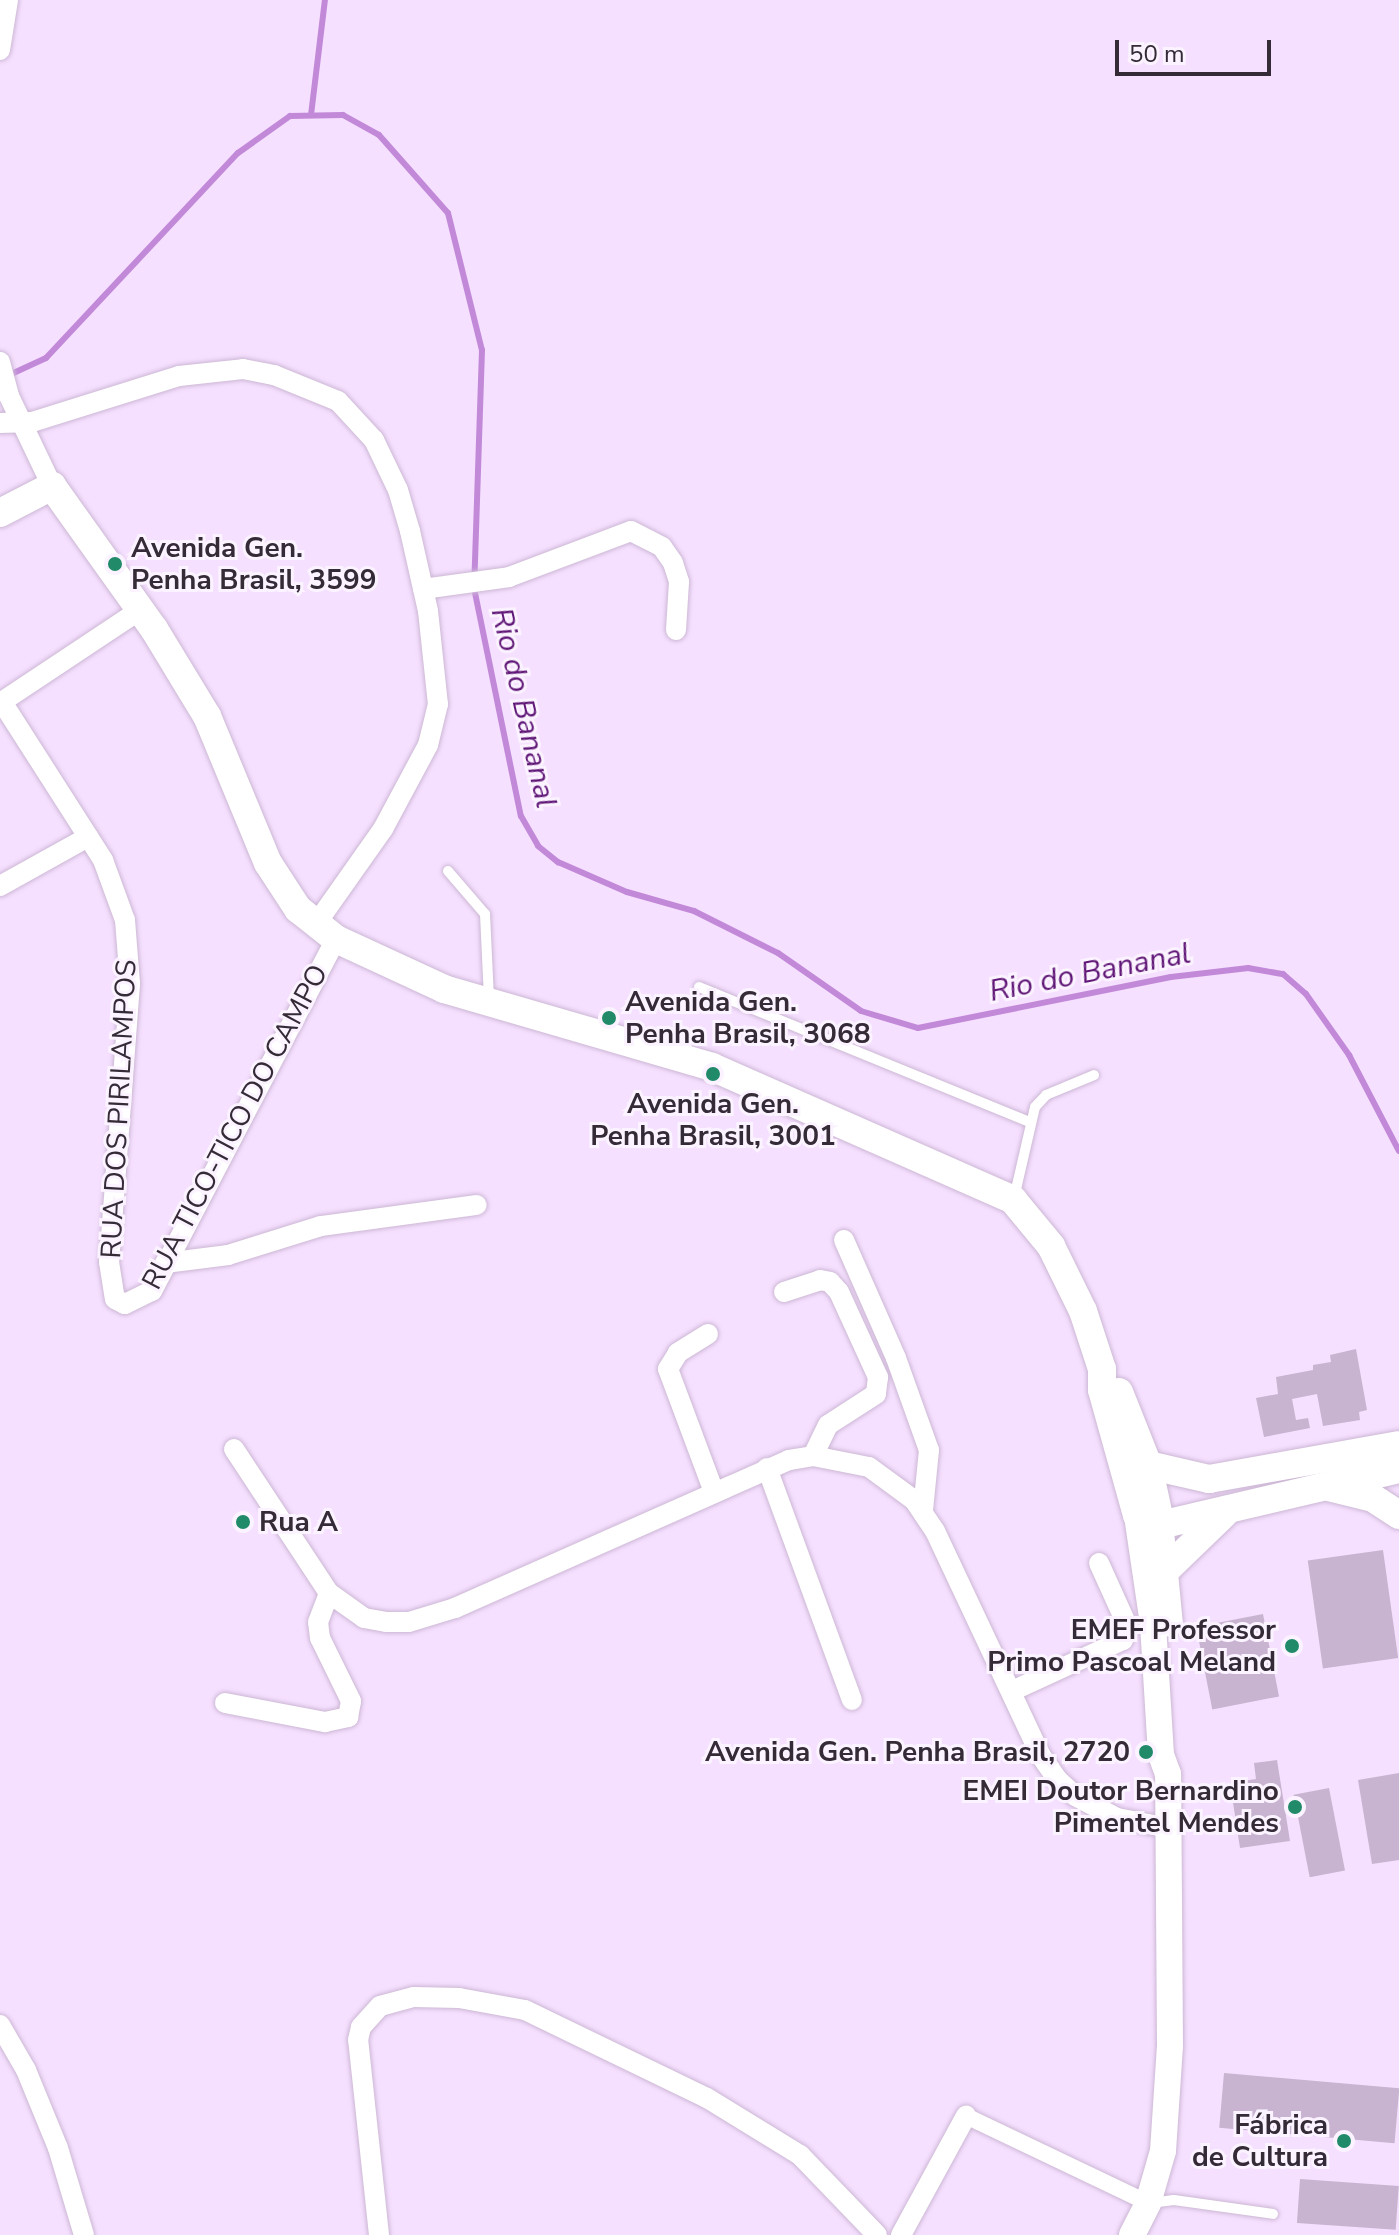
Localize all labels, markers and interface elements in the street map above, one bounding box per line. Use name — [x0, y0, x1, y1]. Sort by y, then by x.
scale bar — [1119, 24, 1275, 74]
text: 50 m — [1129, 38, 1185, 70]
place label: Avenida Gen. Penha Brasil, 3599 — [131, 531, 377, 597]
marker: Avenida Gen. Penha Brasil, 3599 — [106, 555, 124, 573]
water label: Rio do Bananal — [482, 604, 564, 812]
water label: Rio do Bananal — [986, 936, 1194, 1010]
street label: RUA DOS PIRILAMPOS — [94, 959, 144, 1259]
street label: RUA TICO-TICO DO CAMPO — [135, 959, 335, 1295]
place label: Avenida Gen. Penha Brasil, 3068 — [625, 985, 871, 1051]
marker: Avenida Gen. Penha Brasil, 3068 — [600, 1009, 618, 1027]
marker: Avenida Gen. Penha Brasil, 3001 — [704, 1065, 722, 1083]
place label: Avenida Gen. Penha Brasil, 3001 — [590, 1087, 836, 1153]
place label: Rua A — [259, 1505, 338, 1539]
marker: Rua A — [234, 1513, 252, 1531]
place label: EMEF Professor Primo Pascoal Meland — [987, 1613, 1276, 1679]
marker: EMEF Professor Primo Pascoal Meland — [1283, 1637, 1301, 1655]
place label: Avenida Gen. Penha Brasil, 2720 — [705, 1735, 1130, 1769]
marker: Avenida Gen. Penha Brasil, 2720 — [1137, 1743, 1155, 1761]
place label: EMEI Doutor Bernardino Pimentel Mendes — [963, 1774, 1279, 1840]
marker: EMEI Doutor Bernardino Pimentel Mendes — [1286, 1798, 1304, 1816]
place label: Fábrica de Cultura — [1192, 2108, 1328, 2174]
marker: Fábrica de Cultura — [1335, 2132, 1353, 2150]

